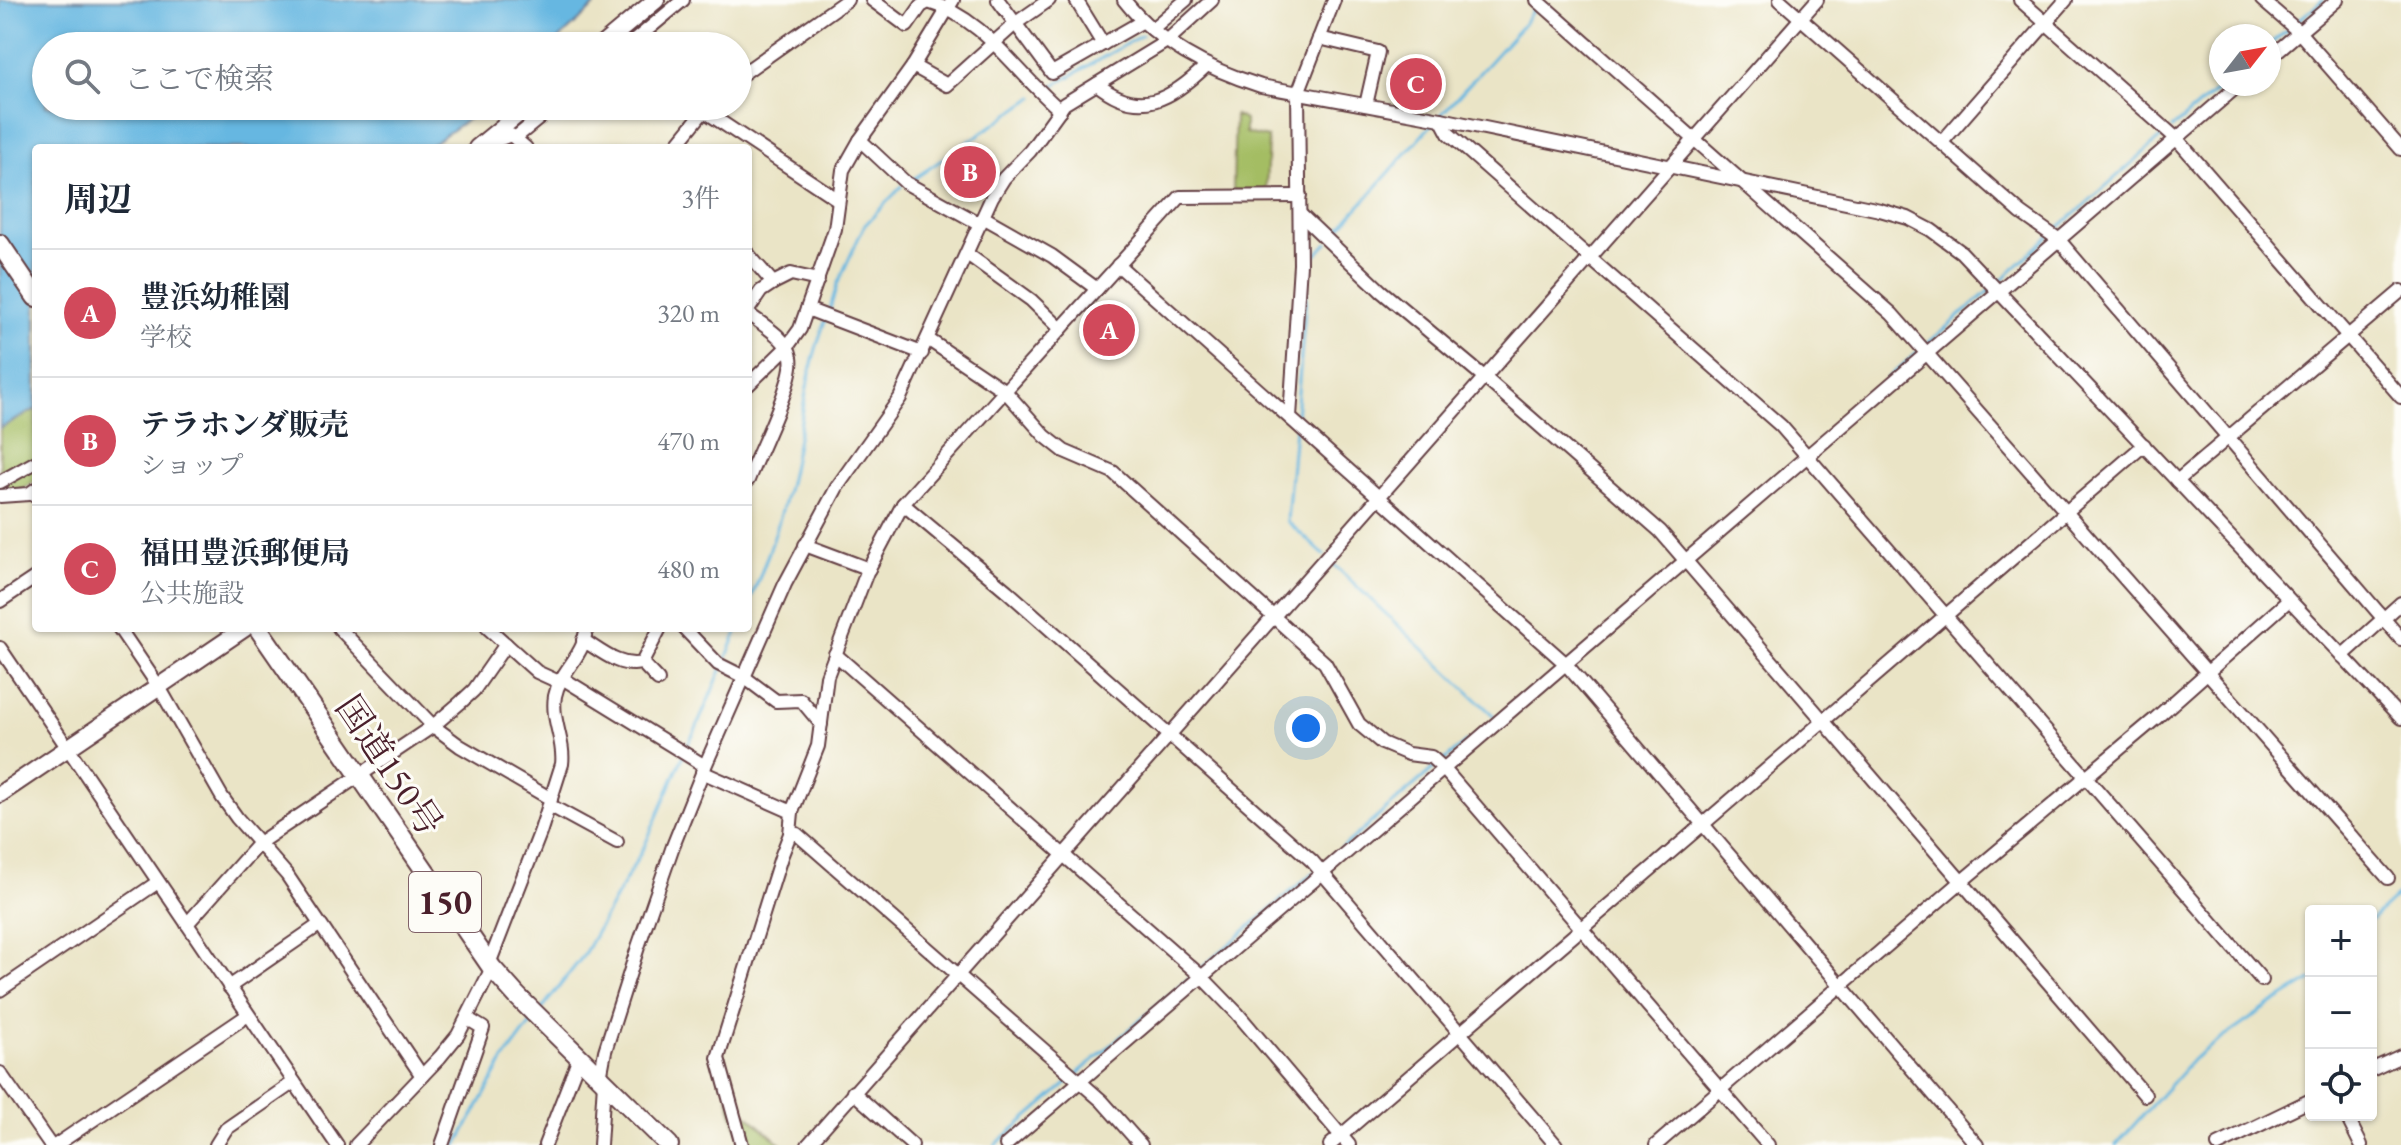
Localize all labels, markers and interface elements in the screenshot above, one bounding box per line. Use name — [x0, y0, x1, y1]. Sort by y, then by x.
north arrow — [2209, 24, 2281, 96]
search box — [32, 32, 752, 120]
icon: search — [60, 54, 104, 98]
pin: C — [1390, 54, 1442, 114]
text: ここで検索 — [124, 59, 274, 98]
pin: B — [944, 142, 996, 202]
text: 周辺 — [64, 177, 132, 221]
text: 3件 — [682, 181, 720, 215]
text: 豊浜幼稚園 — [140, 277, 290, 316]
text: A — [81, 296, 99, 330]
text: 320 m — [657, 296, 720, 330]
pin: A — [1083, 300, 1135, 360]
text: 学校 — [140, 320, 192, 354]
text: テラホンダ販売 — [140, 405, 349, 444]
text: B — [82, 424, 98, 458]
text: 470 m — [657, 424, 720, 458]
text: ショップ — [140, 448, 243, 482]
text: 福田豊浜郵便局 — [140, 533, 350, 572]
text: C — [81, 552, 99, 586]
text: 480 m — [657, 552, 720, 586]
text: 公共施設 — [140, 576, 244, 610]
street label: 国道150号 — [325, 686, 454, 845]
your location — [1286, 708, 1326, 748]
road number: 150 — [409, 872, 481, 932]
map controls — [2305, 905, 2377, 1121]
button: + — [2305, 905, 2377, 977]
button: − — [2305, 977, 2377, 1049]
button: locate — [2305, 1049, 2377, 1121]

